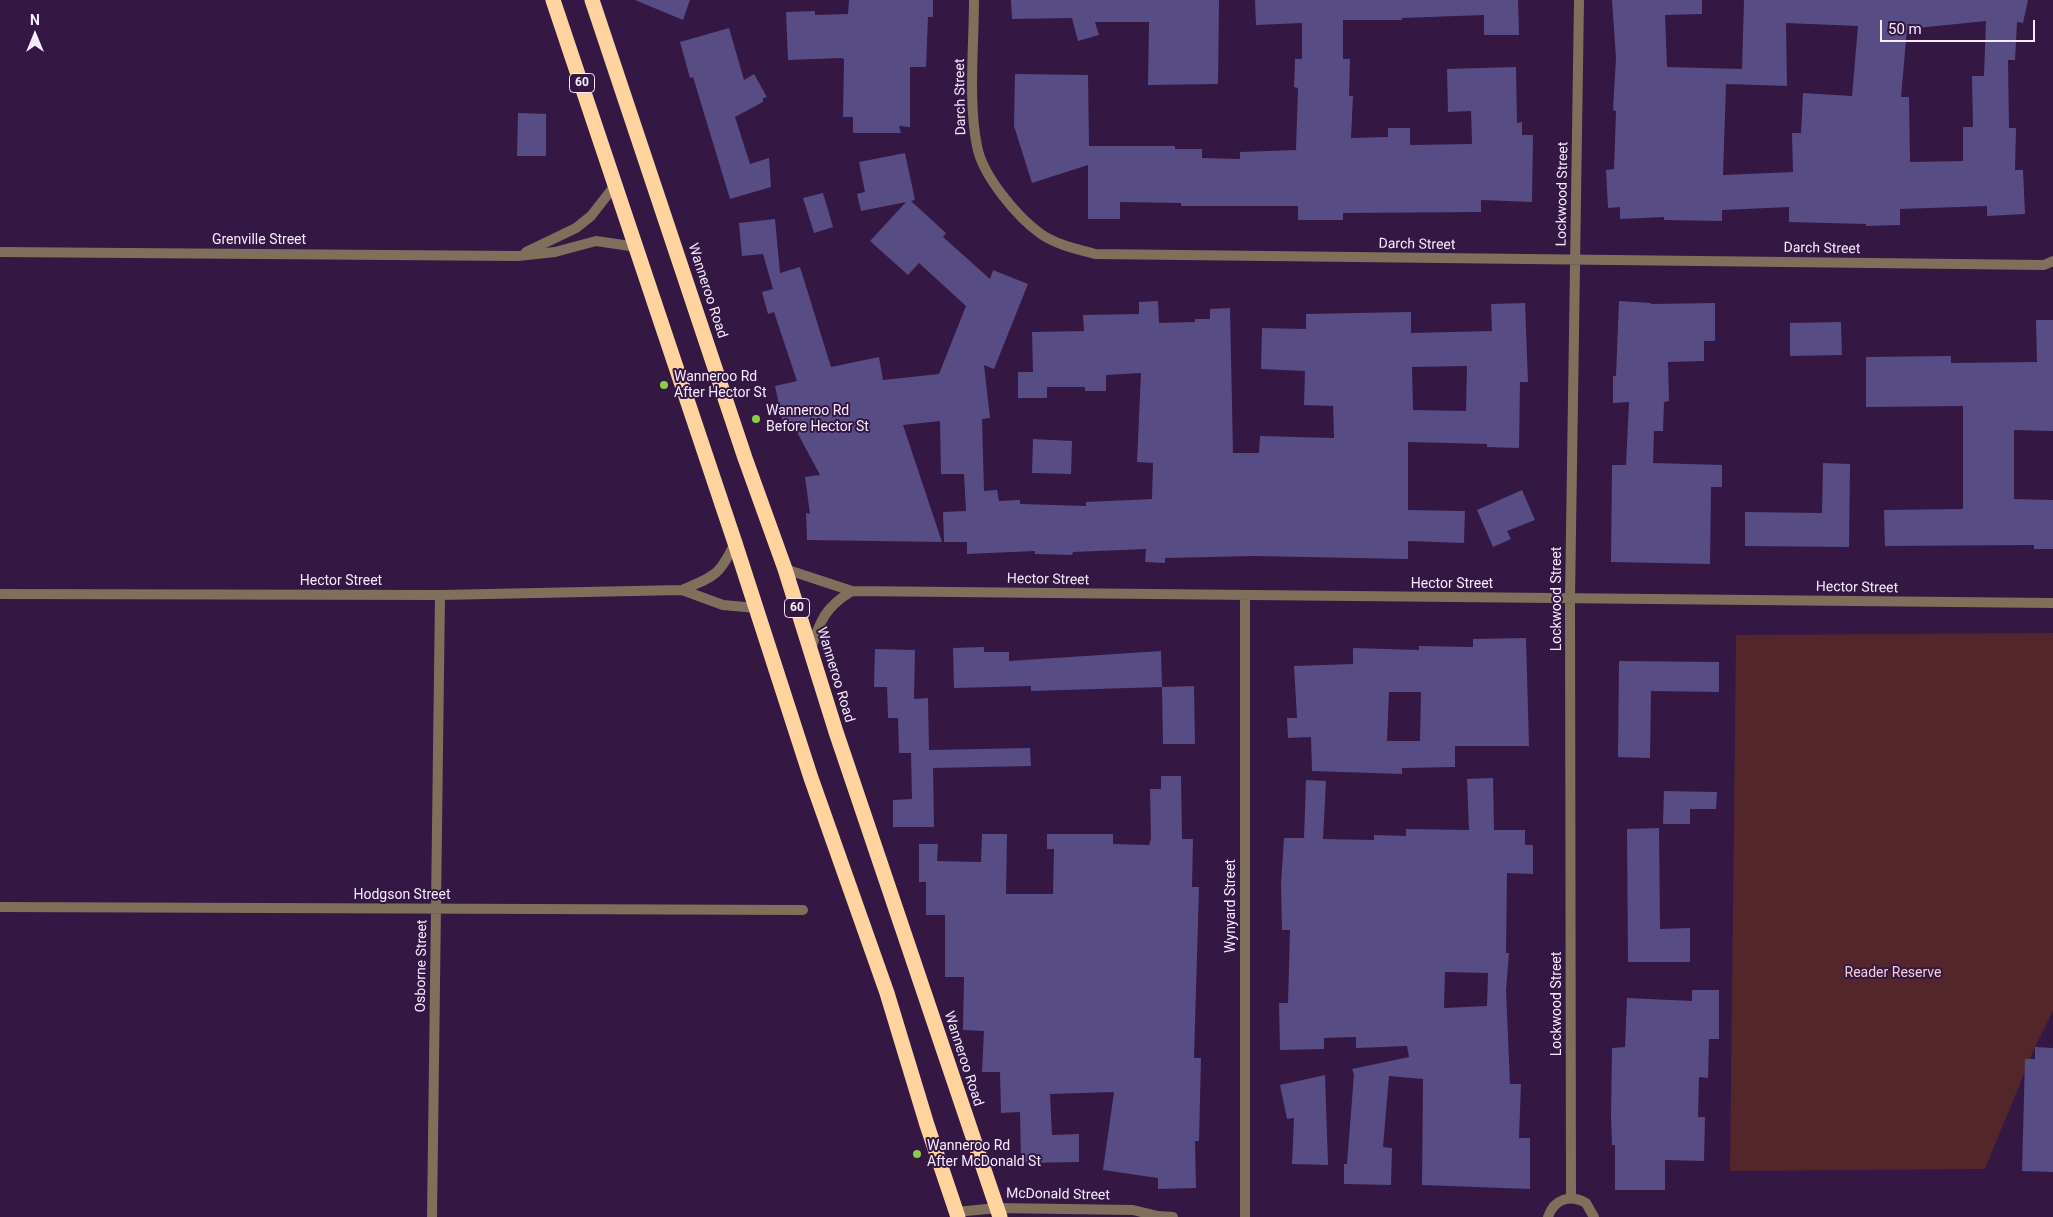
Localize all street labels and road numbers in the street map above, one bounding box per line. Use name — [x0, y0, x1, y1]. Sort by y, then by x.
street label: Darch Street — [952, 58, 970, 136]
road number: 60 — [570, 74, 594, 92]
street label: Lockwood Street — [1554, 141, 1572, 247]
street label: Grenville Street — [212, 232, 306, 248]
street label: Darch Street — [1378, 236, 1456, 254]
street label: Darch Street — [1783, 240, 1861, 258]
street label: Wanneroo Road — [684, 241, 730, 341]
street label: Lockwood Street — [1549, 547, 1565, 651]
street label: Hector Street — [1007, 571, 1089, 589]
street label: Hector Street — [300, 573, 382, 589]
street label: Hector Street — [1411, 576, 1493, 592]
street label: Hector Street — [1816, 579, 1898, 597]
road number: 60 — [784, 598, 810, 618]
street label: Wanneroo Road — [813, 625, 857, 725]
street label: Wynyard Street — [1223, 859, 1239, 953]
street label: Hodgson Street — [353, 887, 451, 903]
street label: Osborne Street — [413, 919, 431, 1013]
street label: Lockwood Street — [1549, 952, 1565, 1056]
street label: Wanneroo Road — [940, 1009, 986, 1109]
street label: McDonald Street — [1006, 1186, 1110, 1204]

